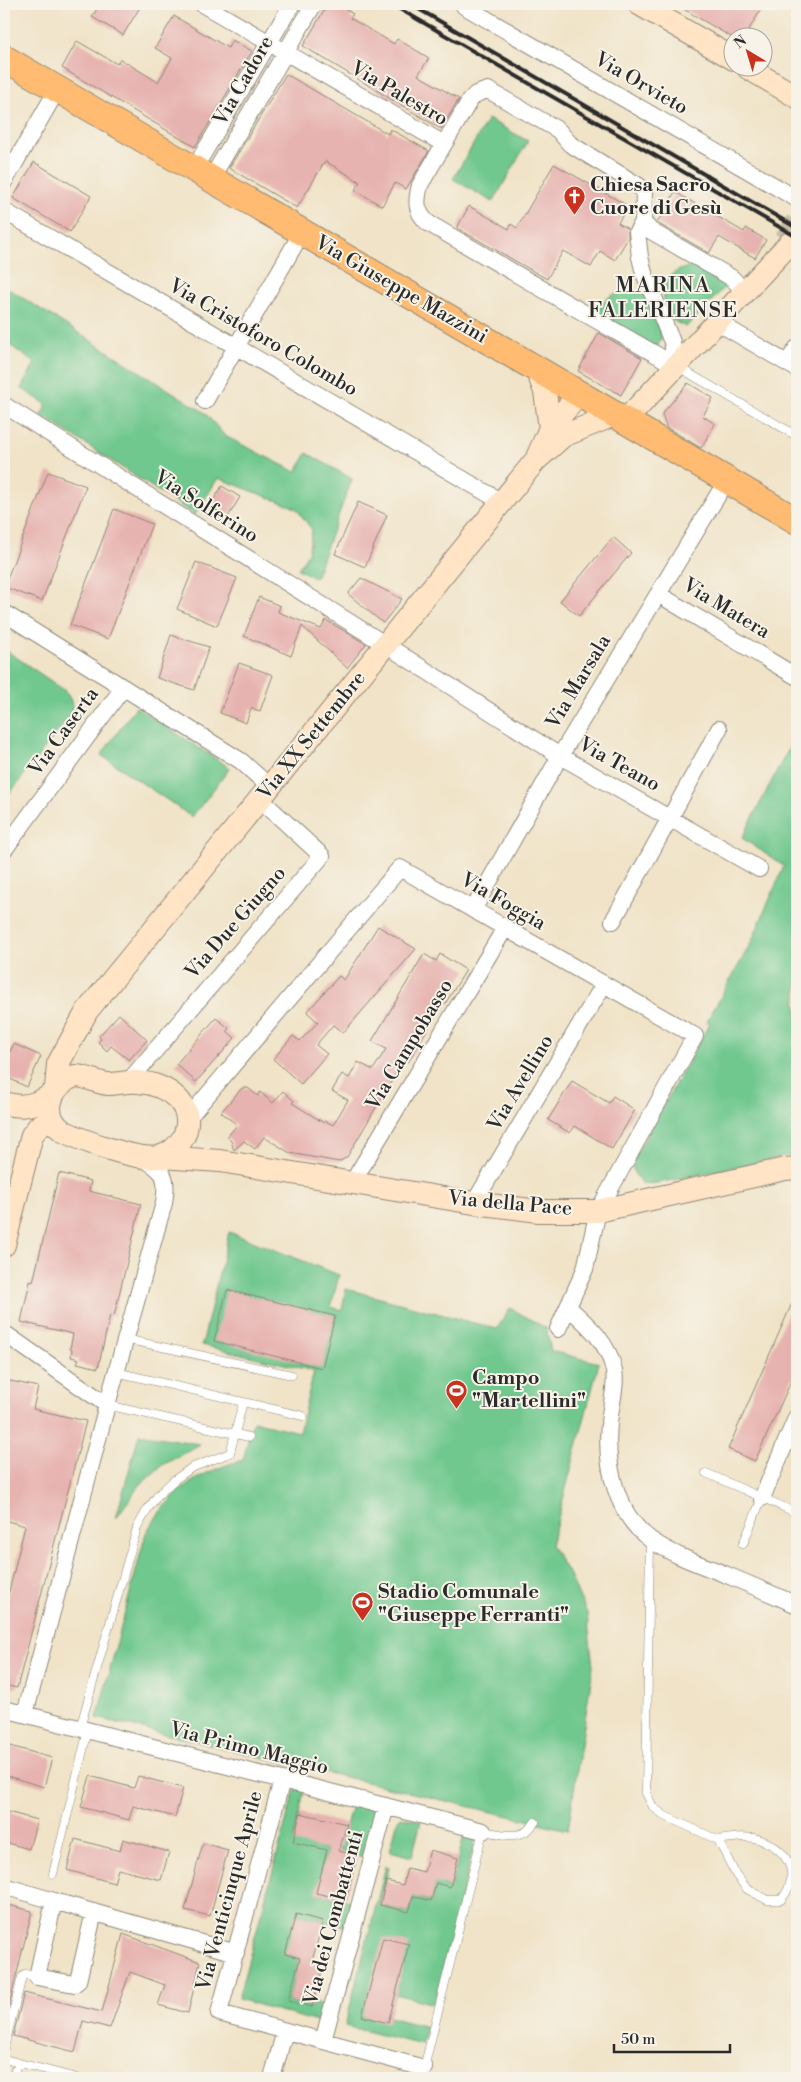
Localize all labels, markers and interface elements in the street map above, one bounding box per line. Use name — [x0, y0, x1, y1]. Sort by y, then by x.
north arrow — [724, 28, 774, 78]
street label: Via Cadore — [208, 32, 280, 131]
text: N — [731, 32, 751, 53]
street label: Via Orvieto — [589, 47, 692, 121]
street label: Via Palestro — [345, 56, 452, 132]
place label: Chiesa Sacro Cuore di Gesù — [590, 173, 722, 221]
church icon: Chiesa Sacro Cuore di Gesù — [562, 184, 586, 215]
street label: Via Giuseppe Mazzini — [309, 230, 492, 350]
district label: MARINA FALERIENSE — [588, 272, 738, 324]
street label: Via Cristoforo Colombo — [163, 273, 362, 402]
street label: Via Solferino — [148, 465, 263, 549]
street label: Via Matera — [677, 573, 775, 645]
street label: Via Marsala — [541, 630, 617, 734]
street label: Via XX Settembre — [252, 667, 372, 806]
street label: Via Caserta — [23, 682, 105, 782]
street label: Via Teano — [573, 732, 664, 798]
street label: Via Due Giugno — [180, 861, 292, 985]
street label: Via Foggia — [455, 867, 551, 937]
street label: Via Campobasso — [361, 975, 459, 1116]
street label: Via Avellino — [482, 1030, 560, 1137]
street label: Via della Pace — [446, 1186, 573, 1222]
place label: Campo "Martellini" — [472, 1366, 586, 1414]
sports icon: Campo "Martellini" — [444, 1378, 468, 1409]
place label: Stadio Comunale "Giuseppe Ferranti" — [378, 1580, 569, 1628]
sports icon: Stadio Comunale "Giuseppe Ferranti" — [350, 1591, 374, 1622]
street label: Via Primo Maggio — [166, 1717, 331, 1781]
street label: Via Venticinque Aprile — [191, 1788, 269, 1995]
street label: Via dei Combattenti — [298, 1827, 369, 2009]
scale bar — [614, 2022, 730, 2054]
text: 50 m — [621, 2030, 655, 2049]

